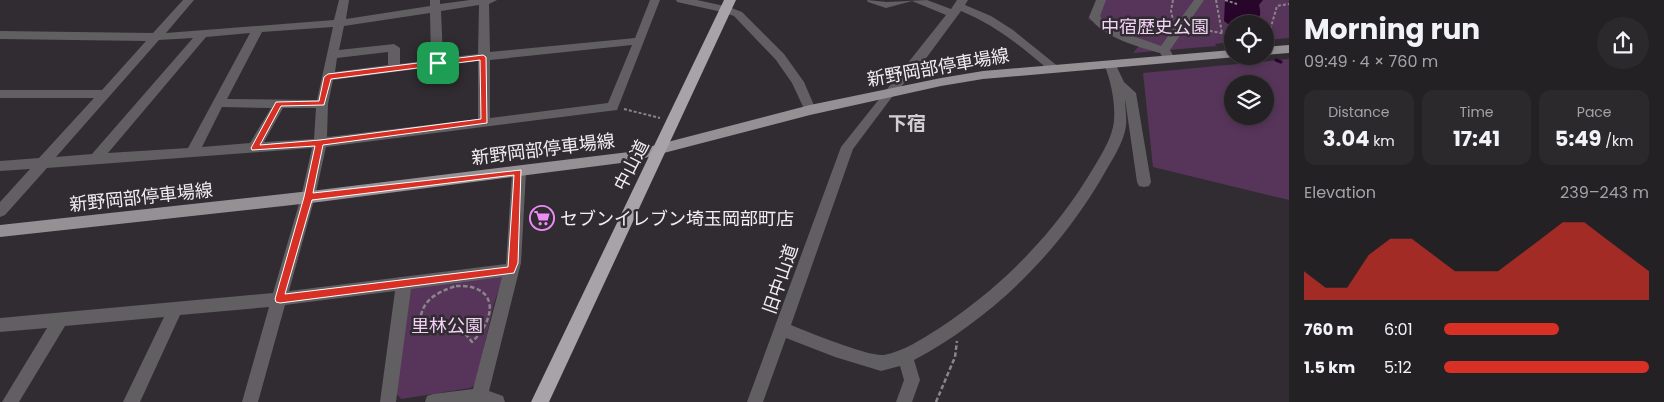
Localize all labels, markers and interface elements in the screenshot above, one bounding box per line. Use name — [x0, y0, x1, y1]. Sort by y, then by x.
text: Morning run — [1304, 10, 1480, 49]
park label: 中宿歴史公園 — [1101, 14, 1209, 39]
map controls — [1224, 15, 1274, 125]
button: locate — [1224, 15, 1274, 65]
button: share — [1597, 17, 1649, 69]
pin — [417, 42, 459, 84]
street label: 新野岡部停車場線 — [865, 42, 1011, 92]
icon: arrive — [424, 49, 452, 77]
text: 09:49 · 4 × 760 m — [1304, 50, 1438, 73]
button: layers — [1224, 75, 1274, 125]
text: Distance — [1328, 102, 1390, 122]
text: Time — [1459, 102, 1494, 122]
text: Pace — [1577, 102, 1612, 122]
district label: 下宿 — [888, 110, 926, 137]
text: 3.04 — [1323, 124, 1369, 153]
text: 17:41 — [1453, 124, 1500, 153]
text: 5:49 — [1555, 124, 1602, 153]
street label: 新野岡部停車場線 — [470, 128, 616, 170]
text: km — [1369, 131, 1395, 151]
text: /km — [1602, 131, 1634, 151]
street label: 中山道 — [608, 135, 654, 195]
street label: 新野岡部停車場線 — [68, 177, 214, 217]
text: Elevation — [1304, 181, 1376, 204]
text: 239–243 m — [1560, 181, 1649, 204]
supermarket icon: セブンイレブン埼玉岡部町店 — [529, 205, 555, 231]
place label: セブンイレブン埼玉岡部町店 — [560, 206, 794, 231]
street label: 旧中山道 — [756, 241, 804, 317]
park label: 里林公園 — [411, 313, 483, 338]
text: 760 m — [1304, 318, 1354, 341]
text: 6:01 — [1384, 318, 1413, 341]
text: 1.5 km — [1304, 356, 1355, 379]
text: 5:12 — [1384, 356, 1412, 379]

